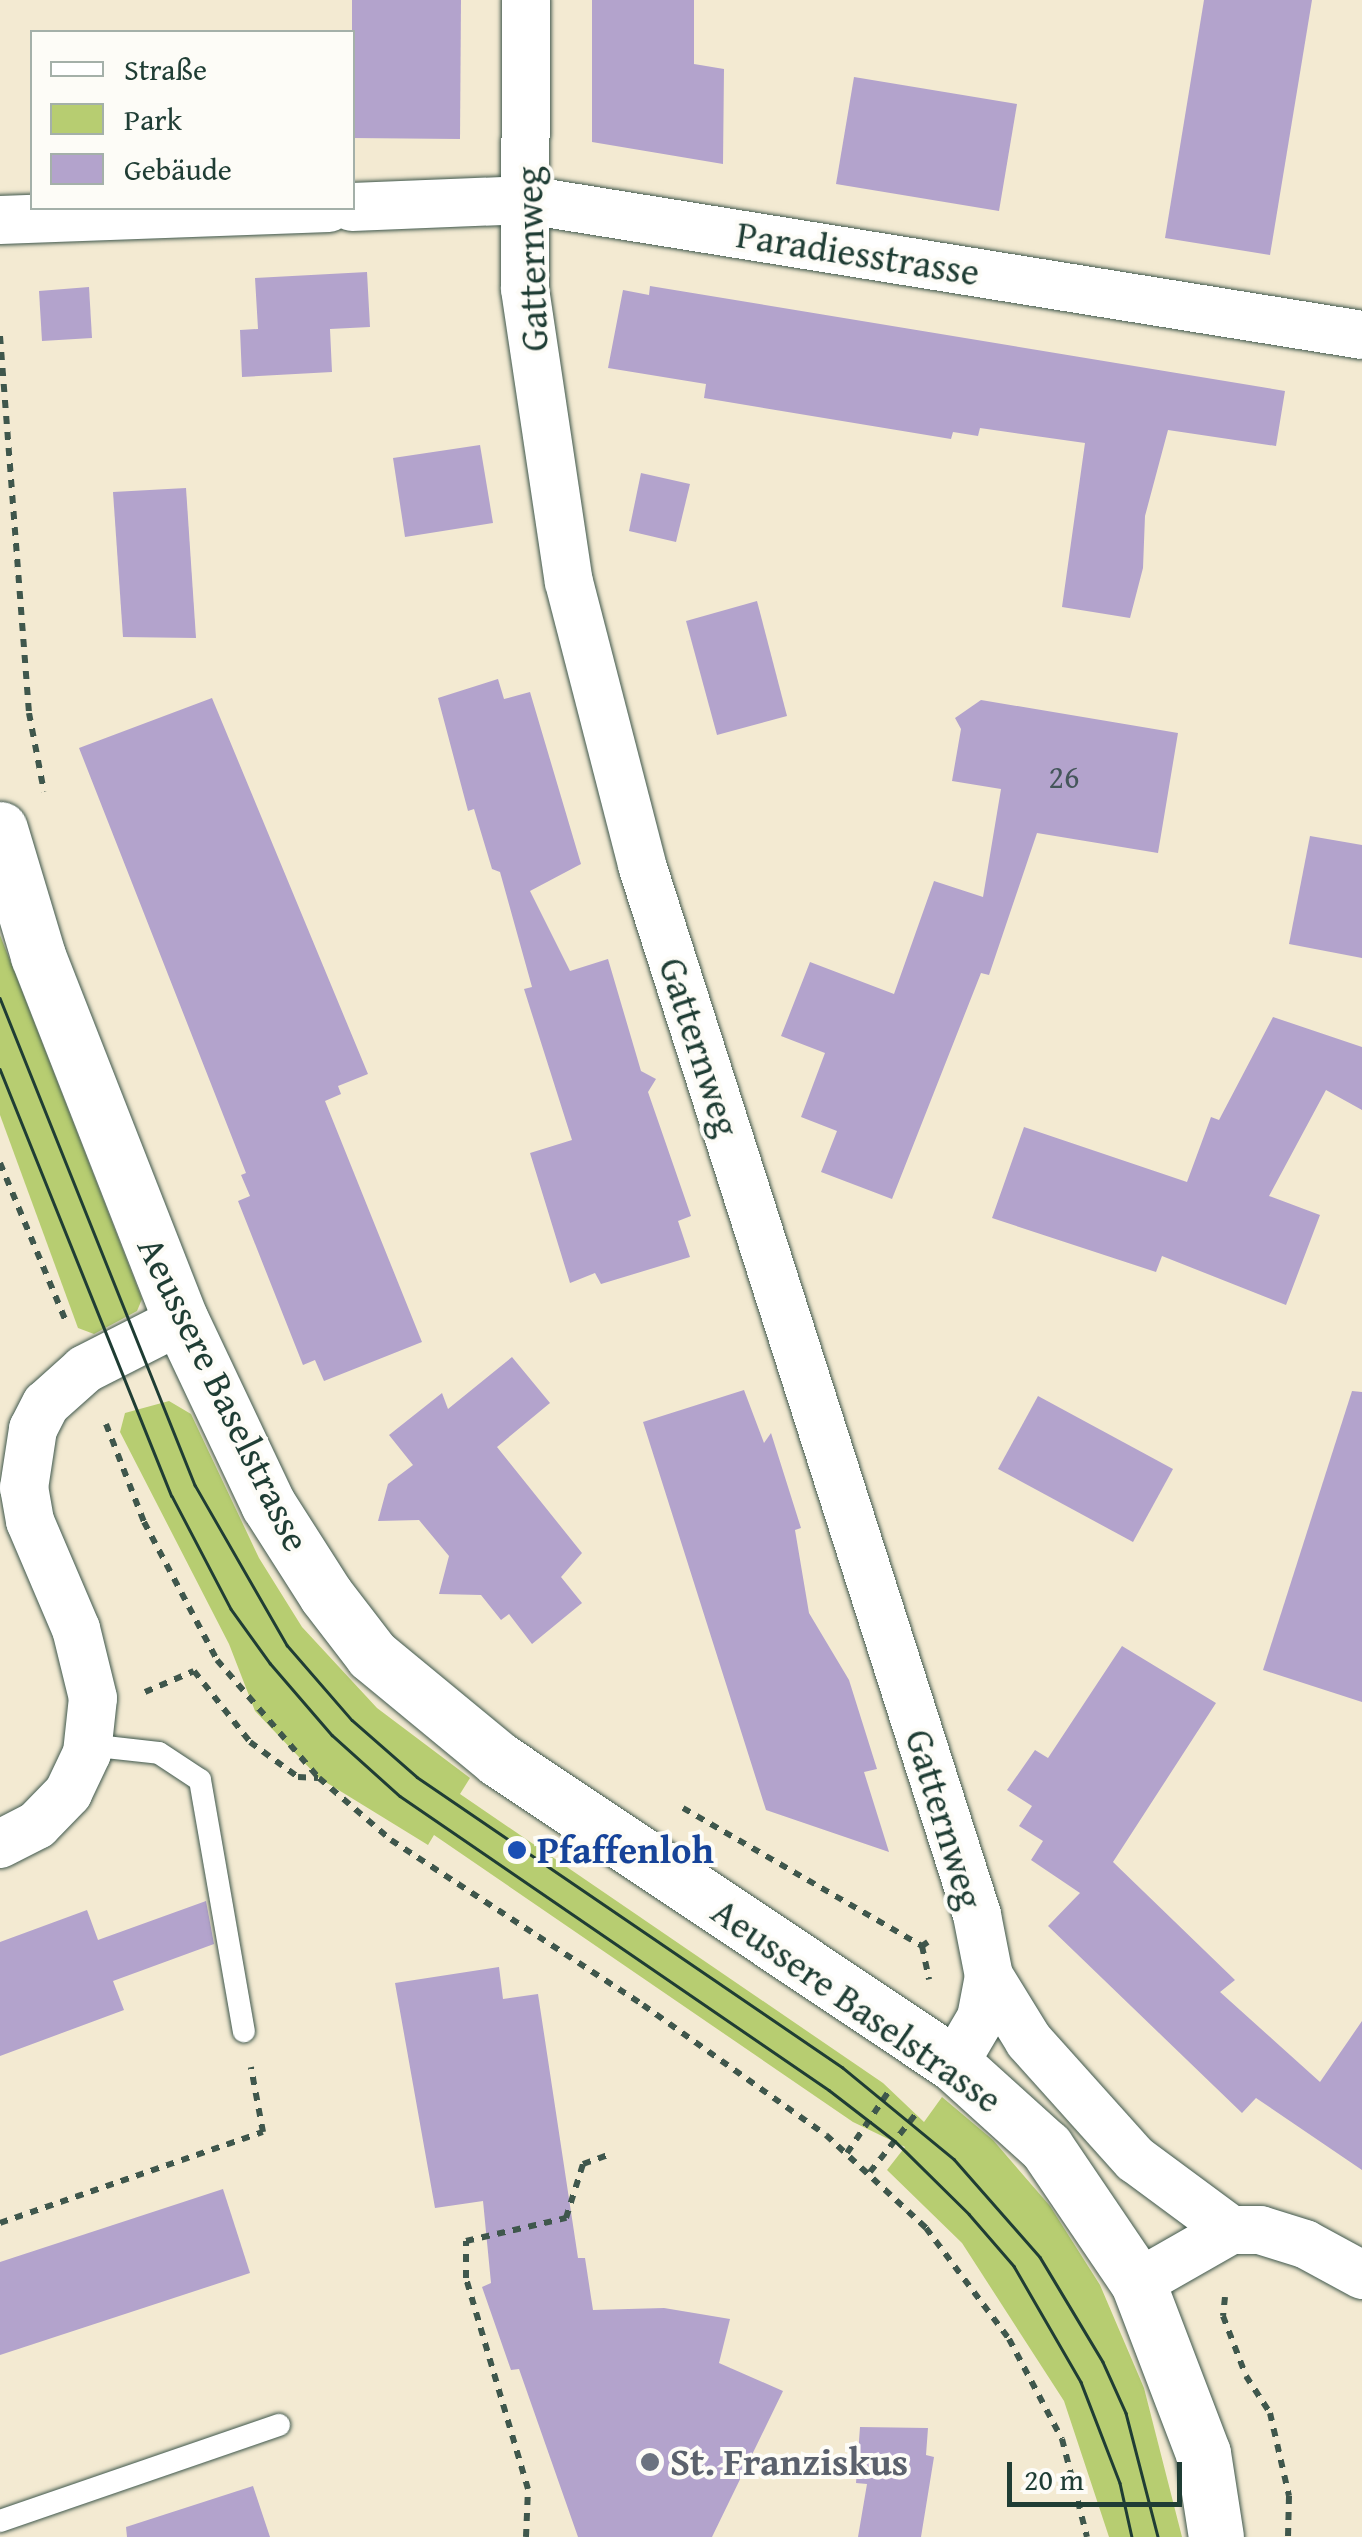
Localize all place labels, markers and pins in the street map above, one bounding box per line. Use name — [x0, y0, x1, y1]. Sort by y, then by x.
place label: Pfaffenloh — [537, 1827, 714, 1873]
marker: Pfaffenloh — [506, 1839, 528, 1861]
place label: St. Franziskus — [670, 2439, 908, 2485]
marker: St. Franziskus — [639, 2451, 661, 2473]

